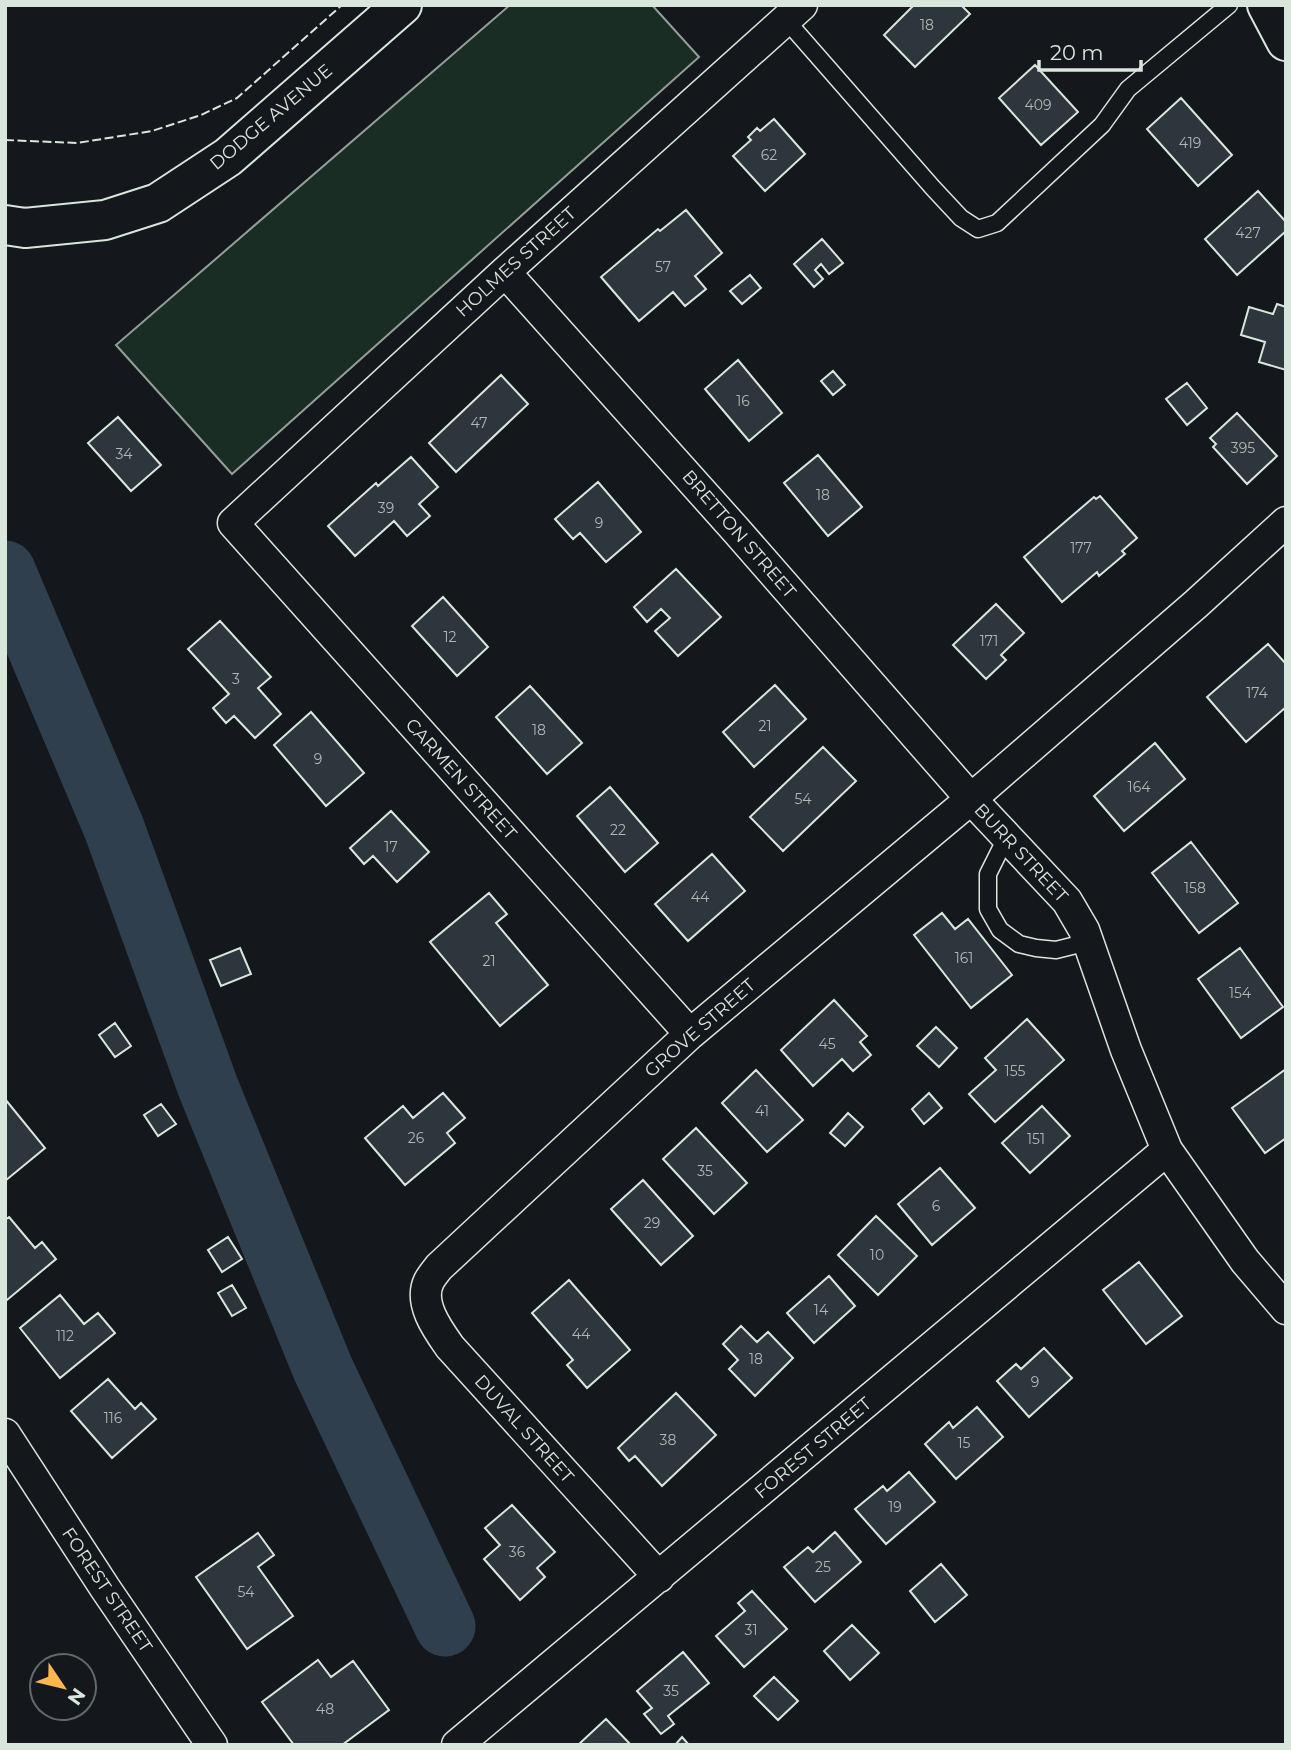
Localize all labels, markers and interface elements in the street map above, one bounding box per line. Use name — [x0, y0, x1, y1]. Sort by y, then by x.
house number: 18 — [920, 16, 934, 34]
scale bar — [1039, 28, 1140, 72]
text: 20 m — [1050, 40, 1104, 65]
street label: DODGE AVENUE — [205, 59, 337, 175]
house number: 409 — [1024, 96, 1052, 114]
house number: 419 — [1179, 134, 1201, 152]
house number: 62 — [761, 146, 777, 164]
street label: HOLMES STREET — [451, 202, 581, 322]
house number: 427 — [1235, 224, 1261, 242]
house number: 57 — [655, 258, 671, 276]
house number: 16 — [736, 392, 750, 410]
house number: 47 — [471, 414, 487, 432]
house number: 395 — [1231, 439, 1255, 457]
house number: 34 — [115, 445, 133, 463]
street label: BRETTON STREET — [677, 465, 801, 603]
house number: 18 — [816, 486, 830, 504]
house number: 39 — [378, 499, 394, 517]
house number: 9 — [595, 514, 603, 532]
house number: 177 — [1070, 539, 1092, 557]
house number: 12 — [443, 628, 457, 646]
house number: 171 — [980, 632, 998, 650]
house number: 3 — [232, 670, 240, 688]
house number: 174 — [1246, 684, 1269, 702]
street label: CARMEN STREET — [401, 714, 522, 845]
house number: 21 — [758, 717, 772, 735]
house number: 18 — [532, 721, 546, 739]
house number: 9 — [314, 750, 322, 768]
house number: 164 — [1128, 778, 1151, 796]
house number: 54 — [794, 790, 812, 808]
street label: BURR STREET — [970, 799, 1073, 908]
house number: 22 — [610, 821, 626, 839]
house number: 17 — [384, 838, 398, 856]
house number: 158 — [1184, 879, 1206, 897]
house number: 44 — [691, 888, 710, 906]
house number: 161 — [955, 949, 973, 967]
house number: 21 — [482, 952, 496, 970]
street label: GROVE STREET — [640, 974, 760, 1082]
house number: 154 — [1229, 984, 1252, 1002]
house number: 45 — [818, 1035, 836, 1053]
house number: 155 — [1005, 1062, 1025, 1080]
house number: 41 — [755, 1102, 769, 1120]
house number: 26 — [408, 1129, 425, 1147]
house number: 151 — [1027, 1130, 1045, 1148]
house number: 35 — [697, 1162, 713, 1180]
house number: 6 — [932, 1197, 941, 1215]
house number: 29 — [644, 1214, 660, 1232]
house number: 10 — [870, 1246, 884, 1264]
house number: 14 — [814, 1301, 829, 1319]
house number: 44 — [572, 1325, 591, 1343]
house number: 112 — [56, 1327, 74, 1345]
house number: 18 — [749, 1350, 763, 1368]
street label: DUVAL STREET — [470, 1370, 579, 1488]
house number: 9 — [1031, 1373, 1039, 1391]
street label: FOREST STREET — [750, 1392, 876, 1503]
house number: 116 — [104, 1409, 123, 1427]
house number: 38 — [660, 1431, 676, 1449]
house number: 15 — [958, 1434, 971, 1452]
house number: 19 — [888, 1498, 902, 1516]
street label: FOREST STREET — [57, 1523, 157, 1657]
house number: 36 — [509, 1543, 526, 1561]
house number: 25 — [815, 1558, 831, 1576]
house number: 54 — [237, 1583, 255, 1601]
house number: 31 — [745, 1621, 757, 1639]
north arrow — [28, 1652, 98, 1722]
house number: 35 — [663, 1682, 679, 1700]
text: N — [63, 1684, 90, 1709]
house number: 48 — [316, 1700, 334, 1718]

